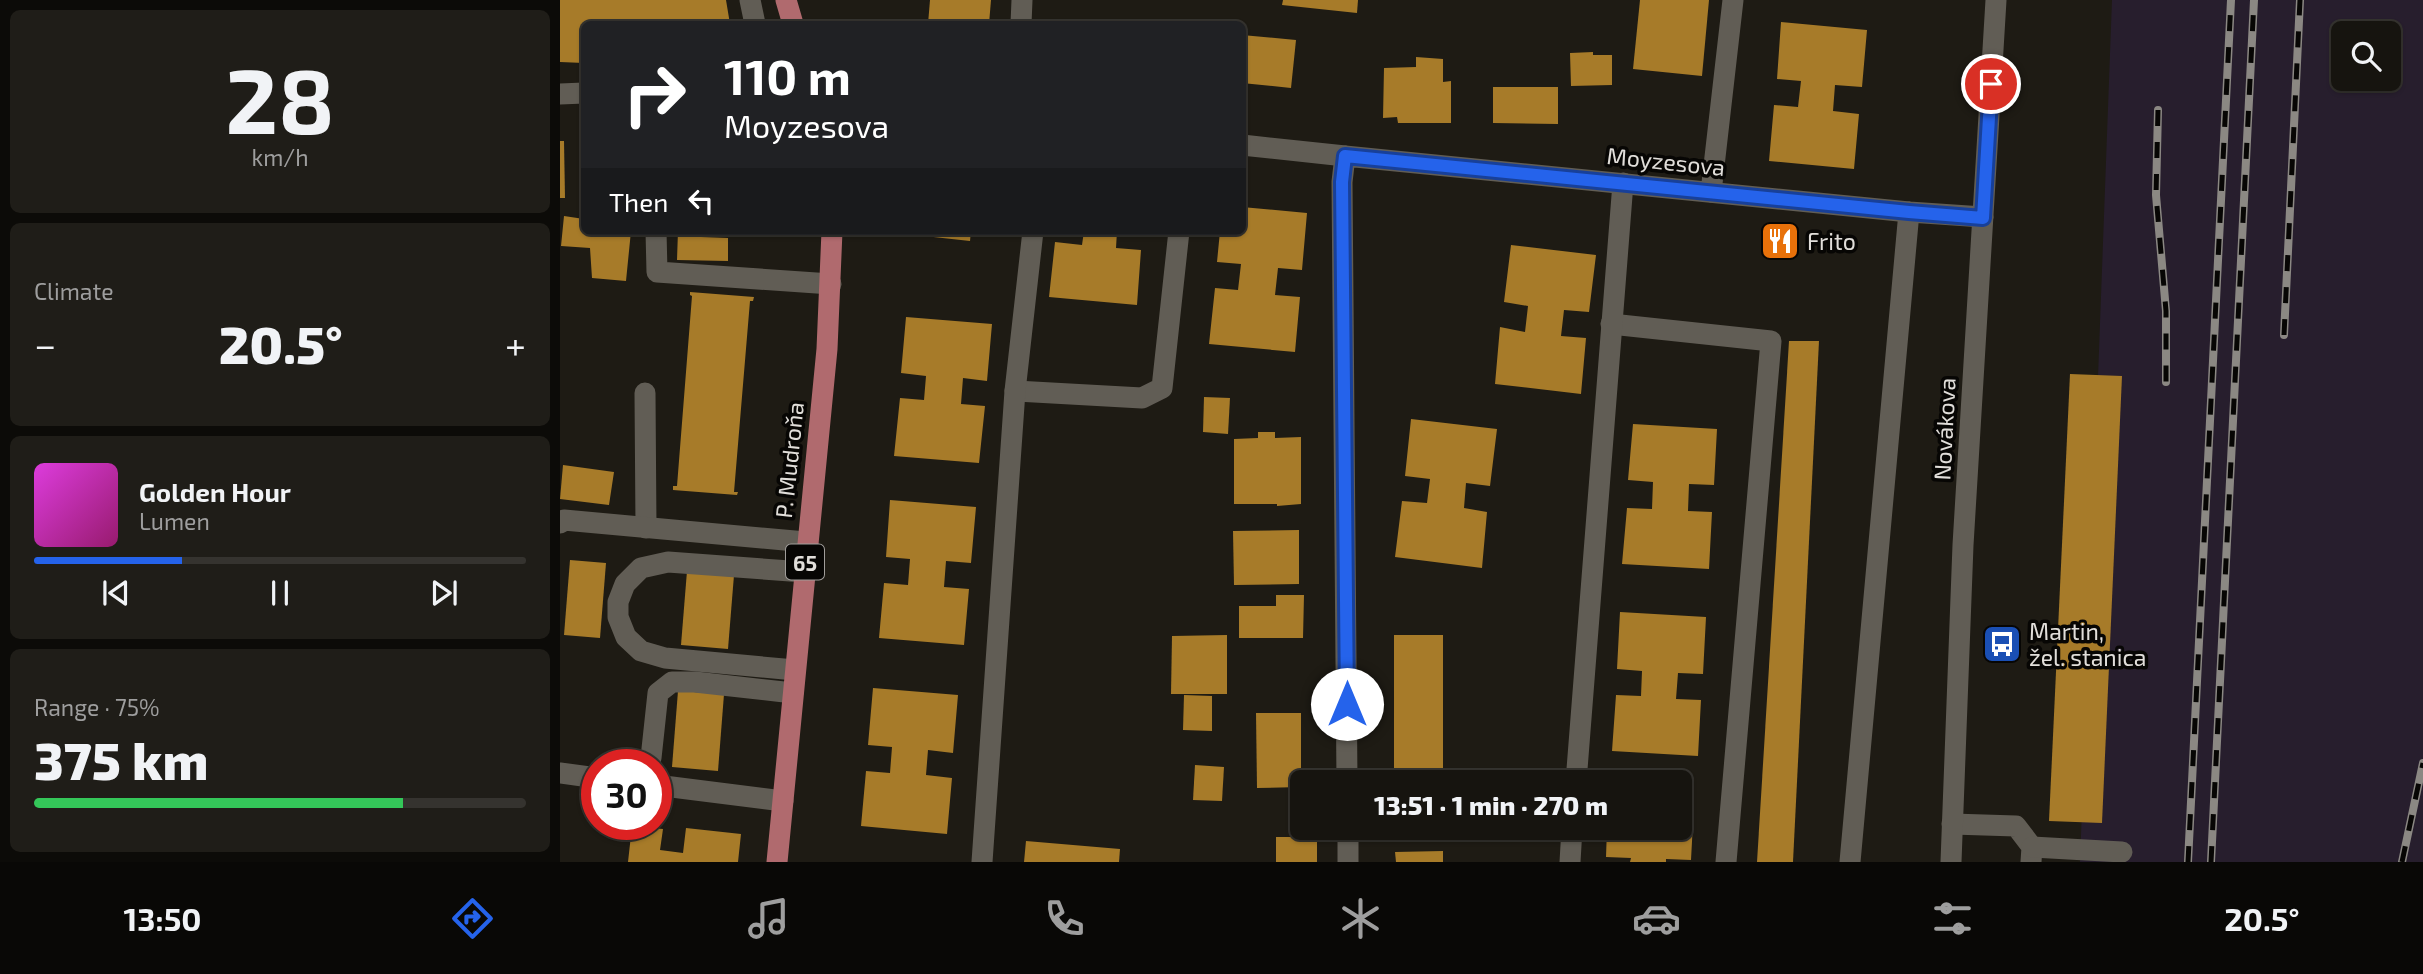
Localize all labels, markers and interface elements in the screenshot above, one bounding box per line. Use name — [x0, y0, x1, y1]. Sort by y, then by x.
map controls — [2331, 21, 2401, 91]
button: search — [2331, 21, 2401, 91]
text: 28 — [225, 43, 335, 152]
text: 110 m — [724, 46, 851, 105]
icon: right — [609, 49, 700, 140]
pin — [1961, 54, 2021, 114]
icon: arrive — [1972, 65, 2010, 103]
text: Moyzesova — [724, 106, 889, 144]
street label: Moyzesova — [1606, 141, 1726, 181]
text: km/h — [251, 143, 309, 171]
icon: left — [682, 182, 720, 220]
text: Then — [609, 186, 668, 217]
restaurant icon: Frito — [1759, 220, 1801, 262]
place label: Frito — [1807, 227, 1856, 255]
text: Climate — [34, 277, 114, 305]
text: 20.5° — [219, 312, 343, 374]
text: − — [34, 321, 56, 367]
text: + — [505, 321, 526, 367]
street label: Novákova — [1927, 377, 1961, 481]
street label: P. Mudroňa — [769, 401, 809, 519]
text: Golden Hour — [139, 476, 291, 507]
text: Lumen — [139, 507, 210, 535]
road number: 65 — [786, 544, 824, 580]
icon: previous — [97, 574, 135, 612]
icon: pause — [261, 574, 299, 612]
icon: next — [425, 574, 463, 612]
place label: Martin, žel. stanica — [2029, 617, 2146, 671]
bus stop icon: Martin, žel. stanica — [1981, 623, 2023, 665]
position arrow — [1310, 667, 1384, 741]
text: Range · 75% — [34, 693, 160, 721]
text: 375 km — [34, 728, 208, 790]
speed limit sign: 30 — [581, 749, 672, 840]
text: 13:51 · 1 min · 270 m — [1374, 789, 1608, 820]
icon: directions — [448, 894, 497, 943]
icon: music — [744, 894, 793, 943]
icon: phone — [1040, 894, 1089, 943]
icon: climate — [1336, 894, 1385, 943]
icon: car — [1632, 894, 1681, 943]
icon: filters — [1928, 894, 1977, 943]
text: 13:50 — [123, 899, 202, 937]
text: 20.5° — [2224, 899, 2299, 937]

